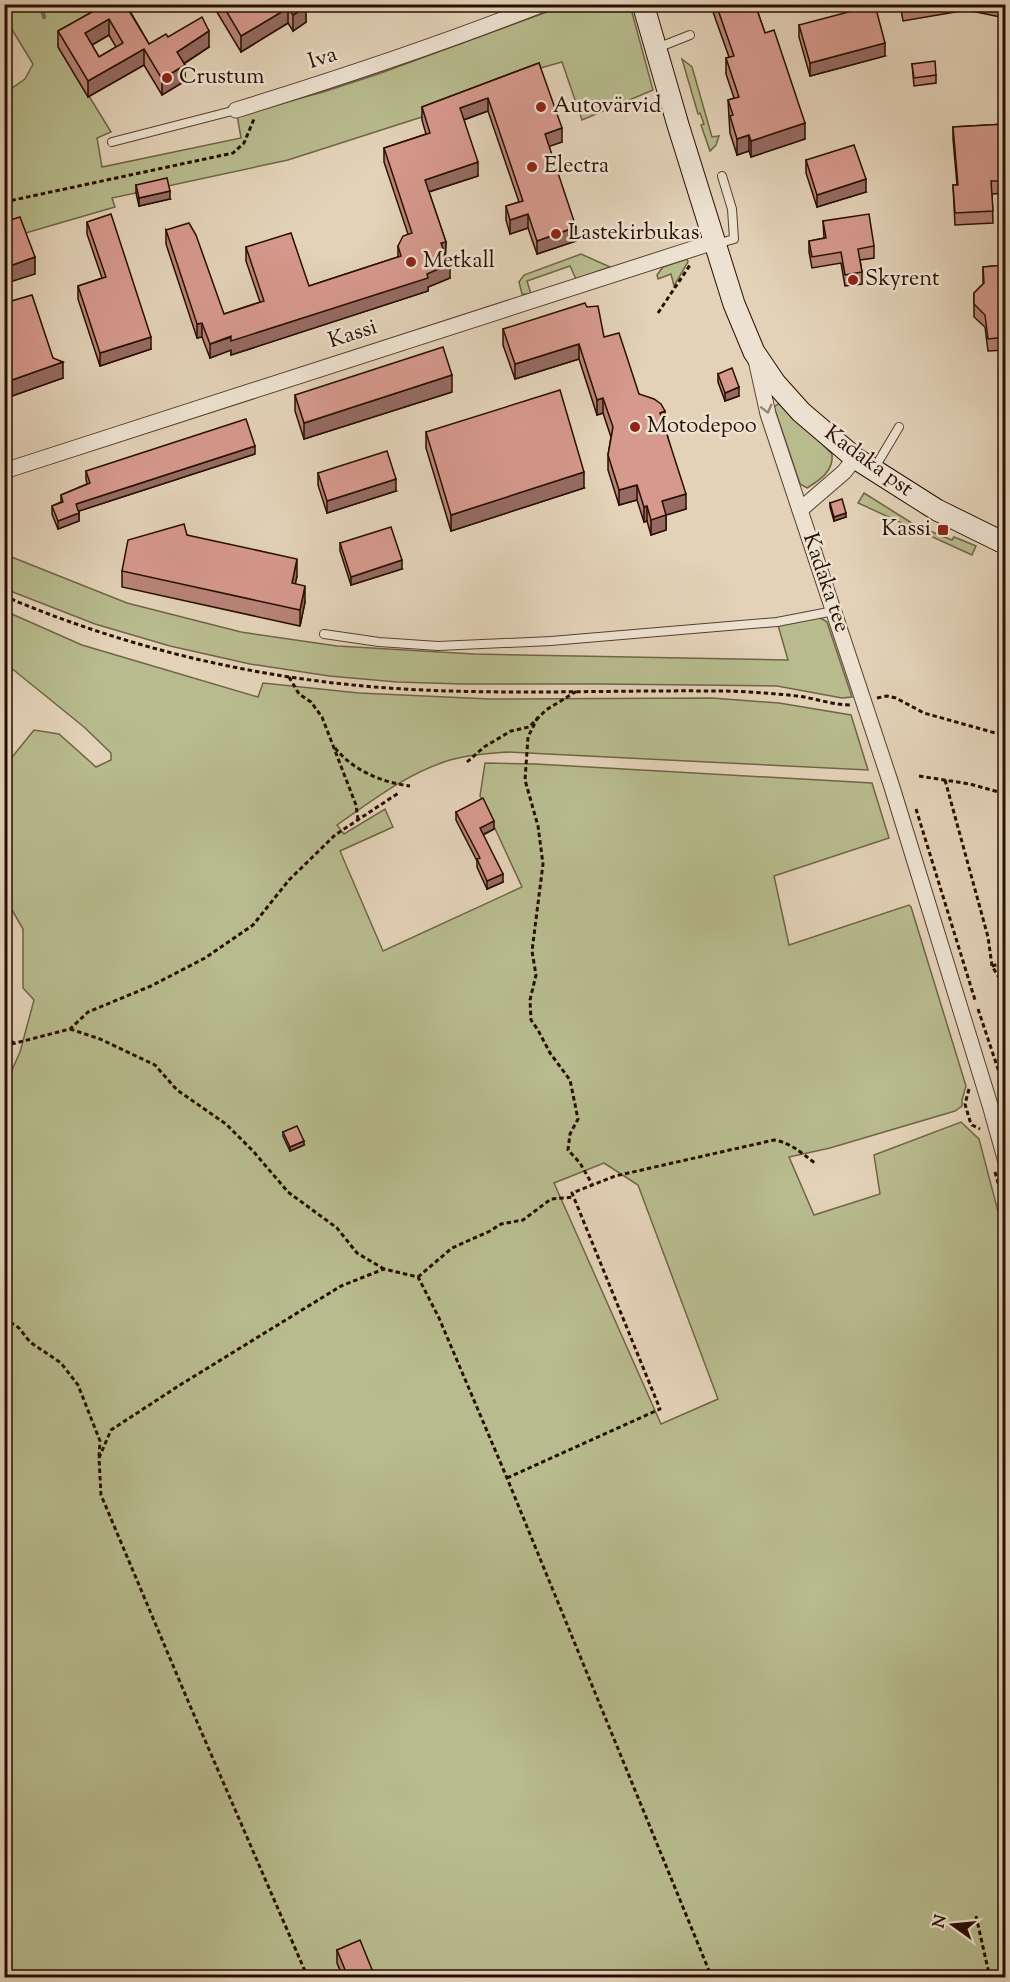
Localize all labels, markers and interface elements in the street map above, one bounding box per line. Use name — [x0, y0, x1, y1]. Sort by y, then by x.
street label: Iva — [304, 39, 342, 79]
place label: Crustum — [179, 62, 264, 94]
marker: Crustum — [160, 71, 174, 85]
place label: Autovärvid — [553, 91, 661, 123]
marker: Autovärvid — [534, 100, 548, 114]
place label: Electra — [544, 151, 609, 183]
marker: Electra — [525, 160, 539, 174]
place label: Lastekirbukas — [568, 218, 699, 250]
marker: Lastekirbukas — [549, 227, 563, 241]
place label: Metkall — [423, 246, 495, 278]
marker: Metkall — [404, 255, 418, 269]
place label: Skyrent — [865, 264, 940, 296]
marker: Skyrent — [846, 273, 860, 287]
street label: Kassi — [324, 312, 382, 358]
one-way arrow — [759, 404, 772, 414]
place label: Motodepoo — [647, 411, 757, 443]
street label: Kadaka pst — [817, 419, 920, 506]
marker: Motodepoo — [628, 420, 642, 434]
place label: Kassi — [881, 514, 931, 546]
marker: Kassi — [936, 523, 950, 537]
street label: Kadaka tee — [793, 529, 857, 637]
north arrow — [923, 1895, 983, 1955]
text: N — [928, 1912, 954, 1931]

